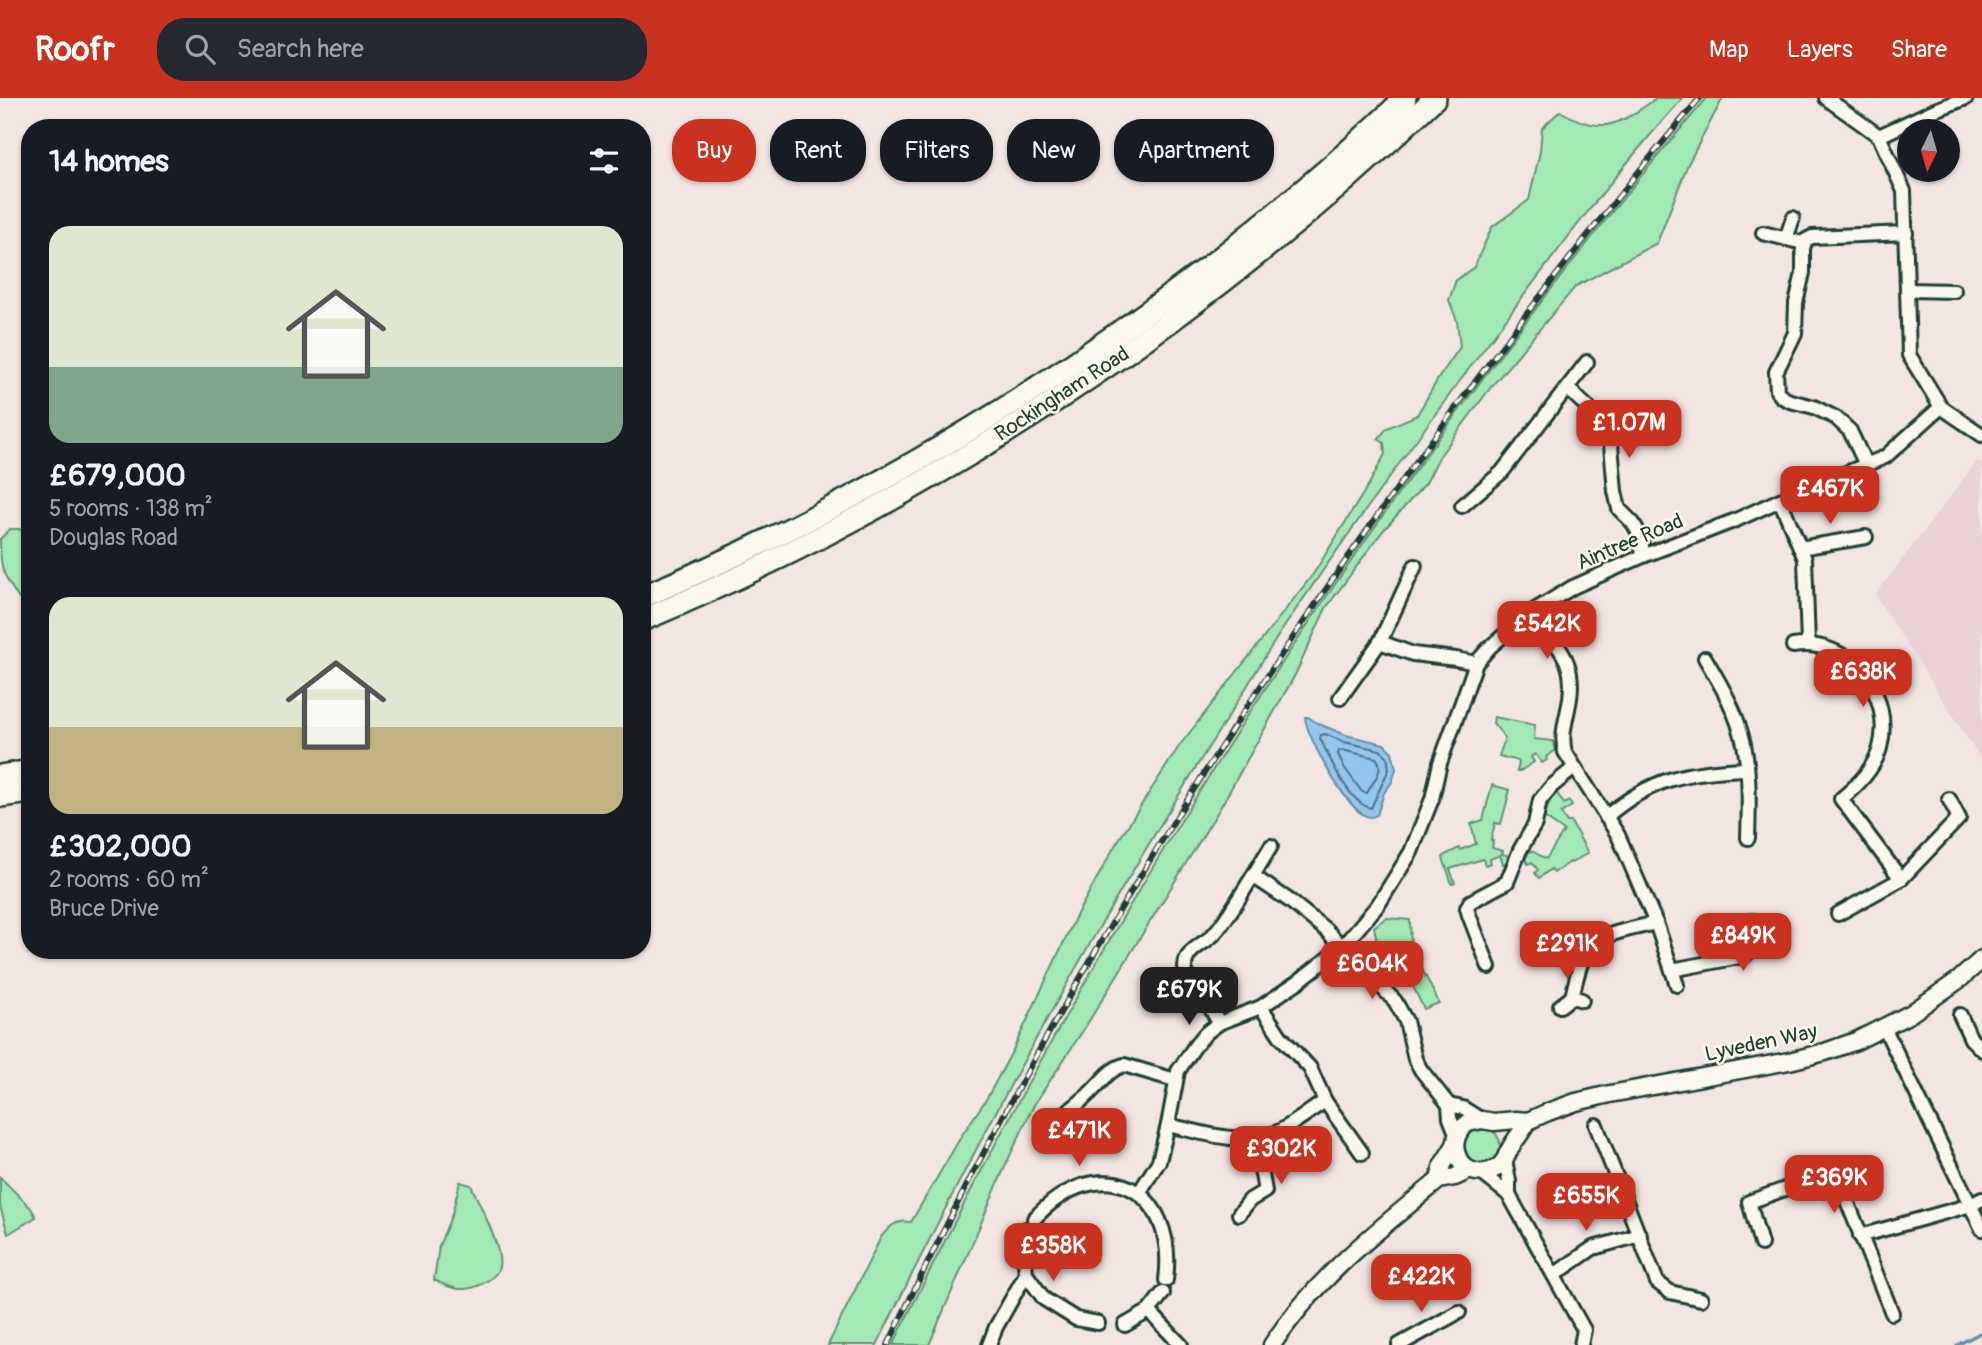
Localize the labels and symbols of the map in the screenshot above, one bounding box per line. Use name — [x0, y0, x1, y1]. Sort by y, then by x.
north arrow — [1897, 119, 1960, 182]
street label: Rockingham Road — [989, 340, 1135, 448]
pin: £1.07M — [1572, 400, 1686, 460]
pin: £467K — [1781, 466, 1879, 526]
street label: Aintree Road — [1573, 507, 1687, 577]
pin: £542K — [1498, 602, 1596, 661]
pin: £638K — [1814, 650, 1912, 709]
pin: £849K — [1694, 914, 1792, 973]
pin: £291K — [1518, 922, 1616, 981]
pin: £604K — [1323, 942, 1421, 1001]
pin: £679K — [1140, 968, 1238, 1027]
street label: Lyveden Way — [1702, 1018, 1820, 1068]
pin: £471K — [1030, 1108, 1128, 1168]
pin: £302K — [1232, 1126, 1330, 1186]
pin: £369K — [1785, 1156, 1883, 1215]
pin: £655K — [1537, 1174, 1635, 1233]
pin: £358K — [1004, 1224, 1102, 1283]
pin: £422K — [1372, 1254, 1470, 1314]

